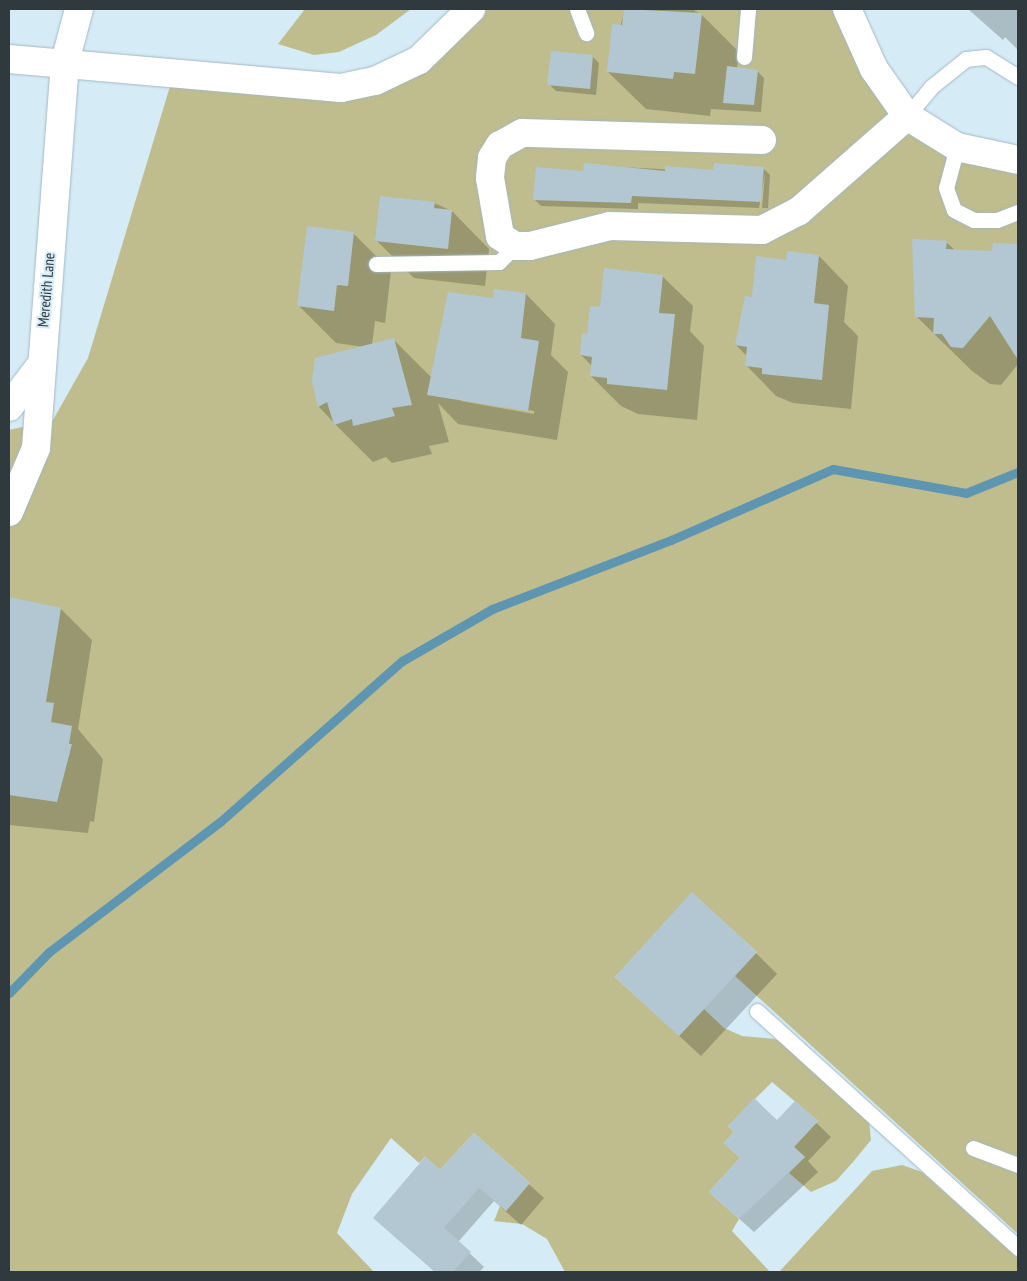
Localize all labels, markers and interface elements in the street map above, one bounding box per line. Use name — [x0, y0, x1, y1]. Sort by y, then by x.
street label: Meredith Lane — [34, 252, 58, 328]

